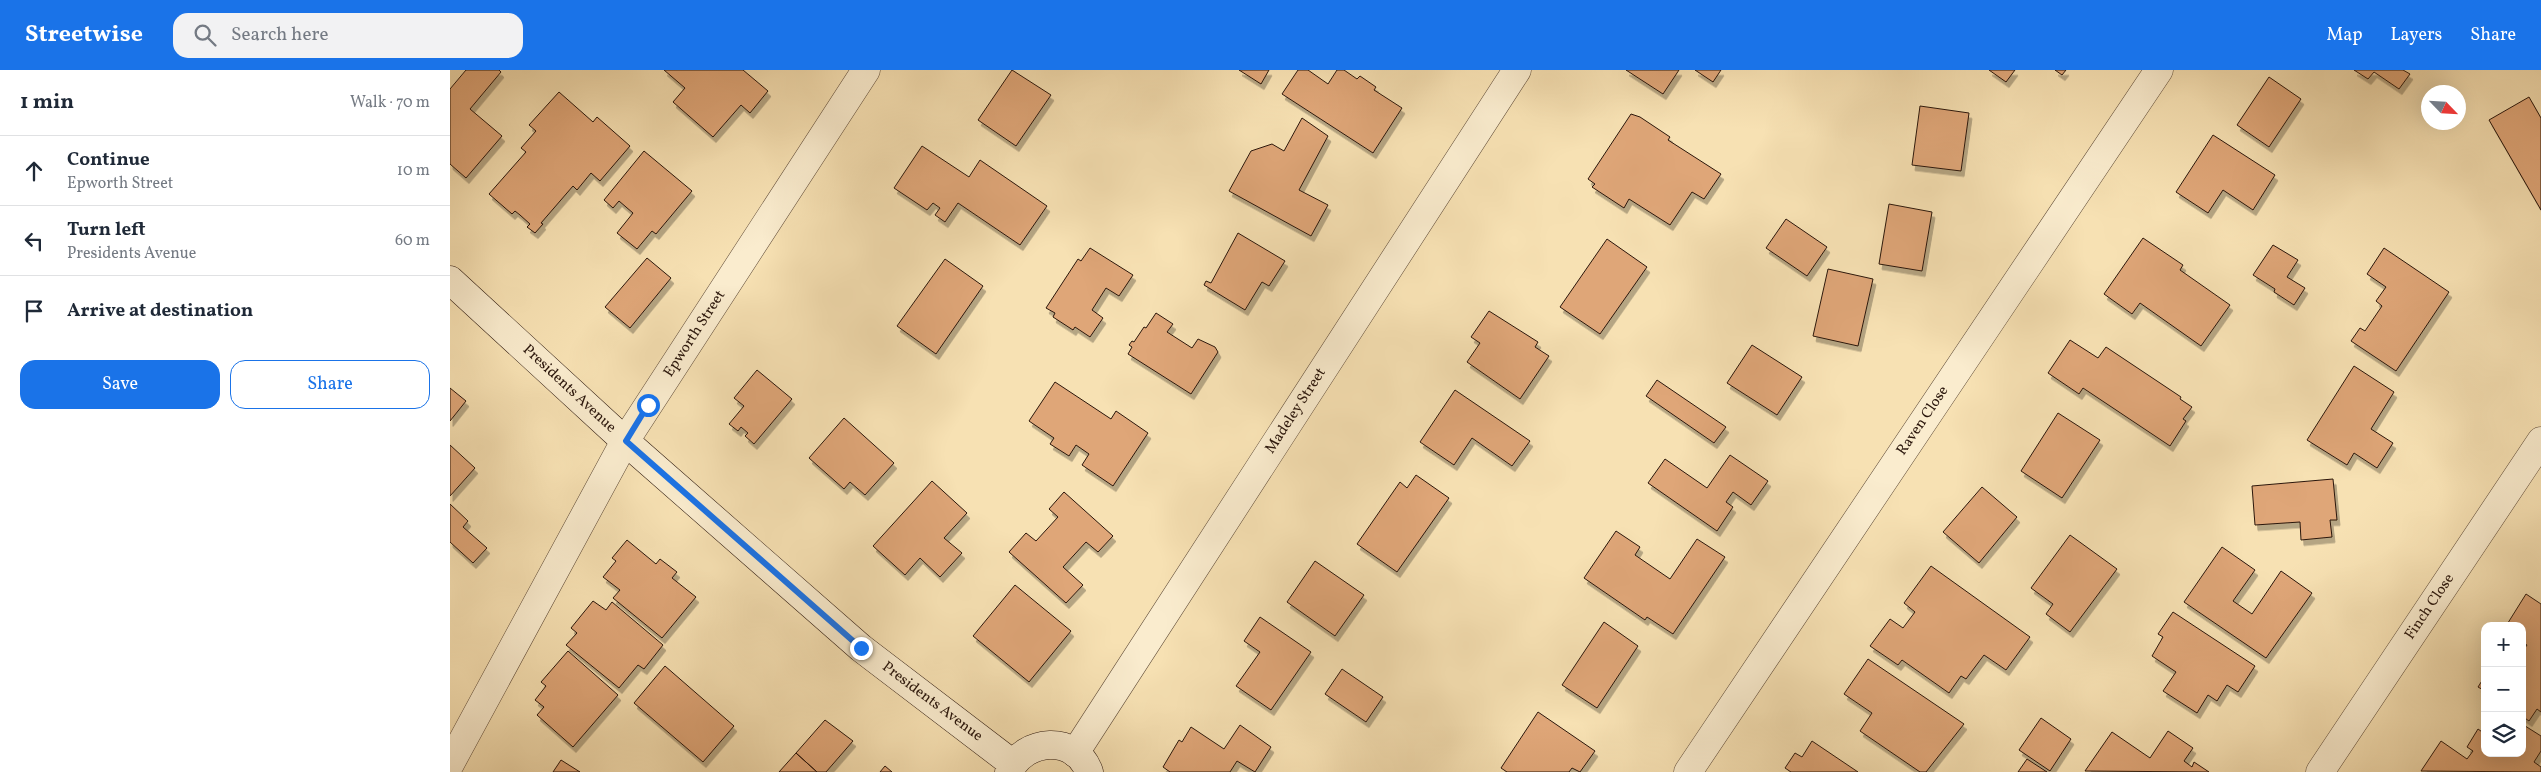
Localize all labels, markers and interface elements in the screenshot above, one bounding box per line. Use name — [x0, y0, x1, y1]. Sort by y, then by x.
search box — [173, 13, 523, 58]
text: Streetwise — [25, 18, 143, 52]
icon: search — [191, 21, 219, 49]
text: Search here — [231, 22, 328, 48]
text: Map — [2326, 23, 2362, 48]
text: Layers — [2390, 23, 2442, 48]
text: Share — [2470, 23, 2516, 48]
north arrow — [2421, 85, 2466, 130]
text: 1 min — [20, 88, 74, 117]
text: Walk · 70 m — [350, 92, 430, 114]
text: Continue — [67, 147, 150, 173]
icon: ahead — [20, 157, 48, 185]
text: 10 m — [397, 160, 430, 182]
text: Epworth Street — [67, 173, 173, 195]
text: Turn left — [67, 217, 146, 243]
icon: left — [20, 227, 48, 255]
text: 60 m — [395, 230, 430, 252]
text: Presidents Avenue — [67, 243, 196, 265]
street label: Epworth Street — [659, 286, 731, 382]
icon: arrive — [20, 297, 48, 325]
text: Arrive at destination — [67, 298, 253, 324]
street label: Presidents Avenue — [517, 340, 621, 438]
button: Save — [20, 360, 220, 409]
button: Share — [230, 360, 430, 409]
street label: Madeley Street — [1260, 364, 1332, 458]
street label: Raven Close — [1892, 382, 1954, 460]
route start — [637, 394, 660, 417]
street label: Finch Close — [2400, 570, 2460, 644]
map controls — [2481, 622, 2526, 757]
button: + — [2481, 622, 2526, 667]
route end — [850, 637, 873, 660]
street label: Presidents Avenue — [877, 657, 987, 747]
button: − — [2481, 667, 2526, 712]
button: layers — [2481, 712, 2526, 757]

